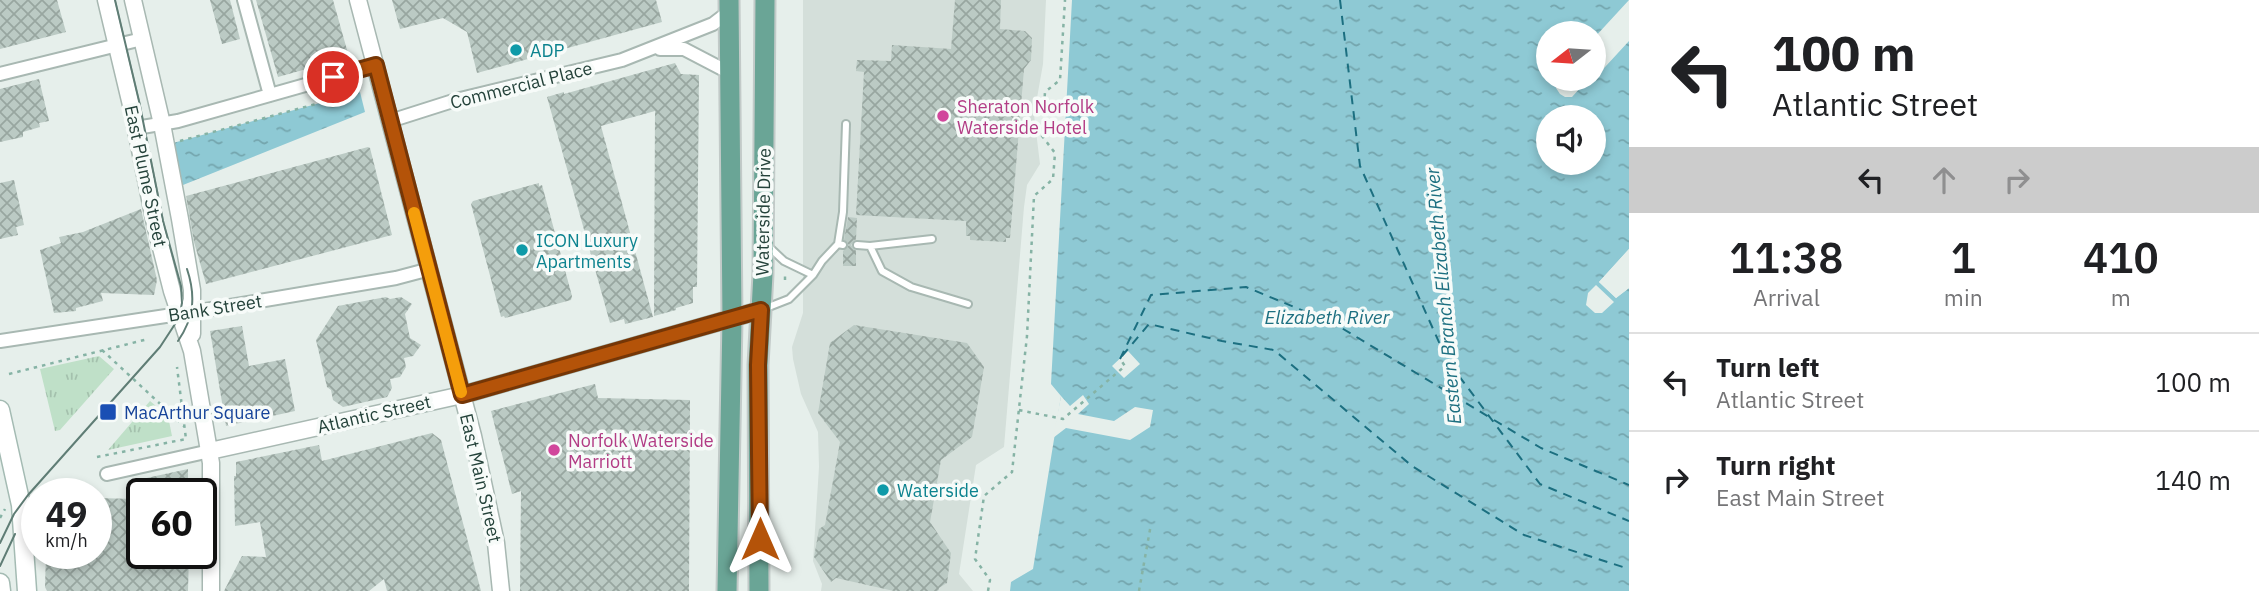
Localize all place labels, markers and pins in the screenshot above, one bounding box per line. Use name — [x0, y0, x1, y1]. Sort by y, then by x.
place label: ADP — [530, 39, 565, 62]
marker: ADP — [508, 42, 524, 58]
pin — [303, 47, 363, 107]
place label: Sheraton Norfolk Waterside Hotel — [957, 95, 1095, 139]
marker: Sheraton Norfolk Waterside Hotel — [935, 108, 951, 124]
place label: ICON Luxury Apartments — [536, 229, 638, 273]
marker: ICON Luxury Apartments — [514, 242, 530, 258]
place label: MacArthur Square — [124, 401, 271, 424]
marker: MacArthur Square — [98, 402, 118, 422]
place label: Norfolk Waterside Marriott — [568, 429, 714, 473]
marker: Norfolk Waterside Marriott — [546, 442, 562, 458]
place label: Waterside — [897, 479, 979, 502]
marker: Waterside — [875, 482, 891, 498]

